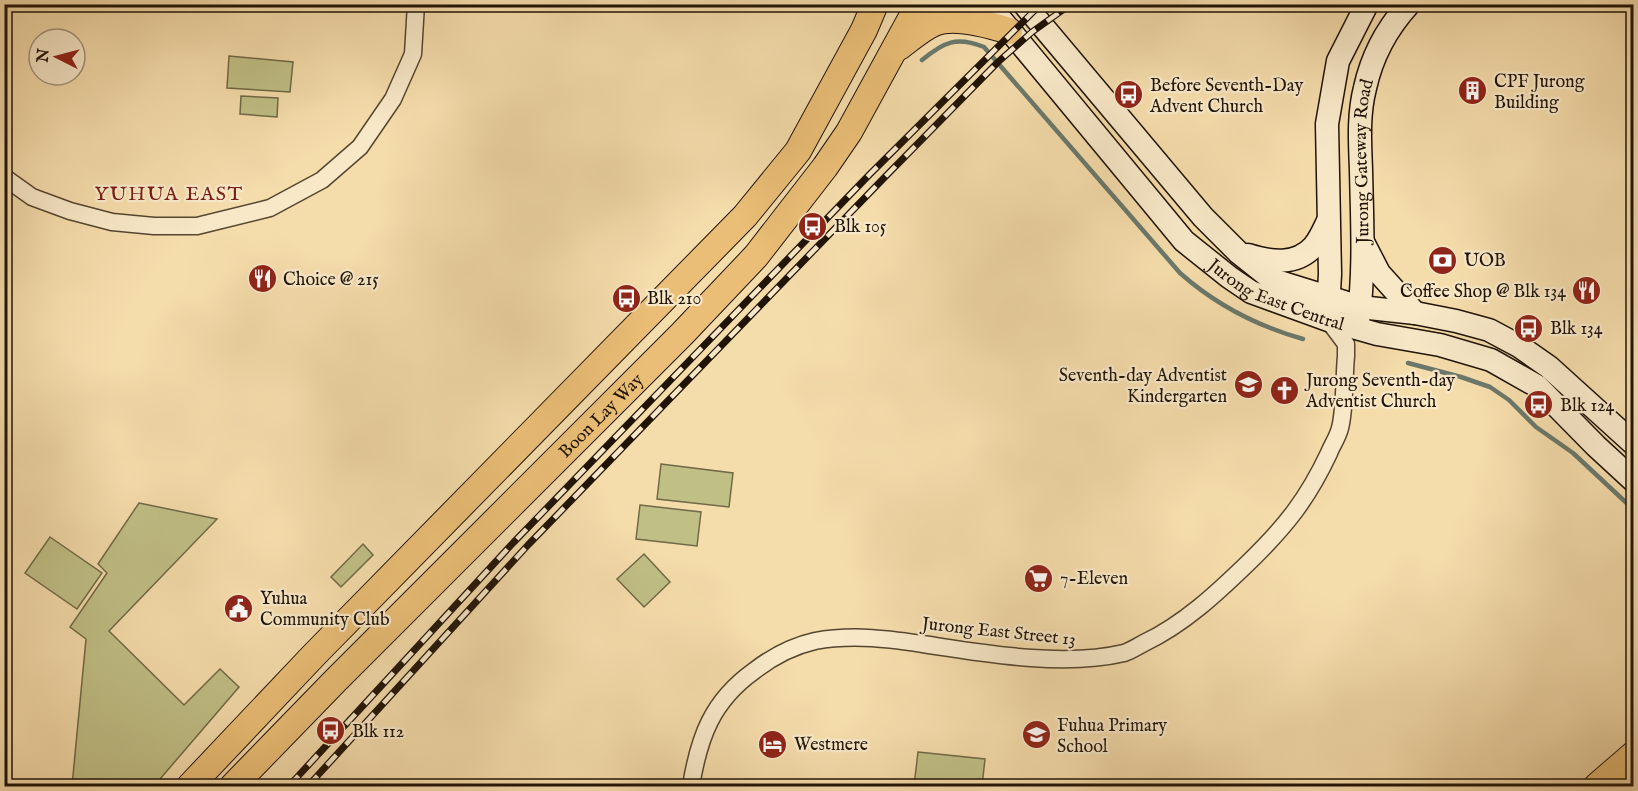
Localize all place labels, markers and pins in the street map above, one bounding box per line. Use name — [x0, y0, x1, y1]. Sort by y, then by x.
place label: CPF Jurong Building — [1494, 71, 1585, 115]
place label: Before Seventh-Day Advent Church — [1149, 75, 1303, 119]
building icon: CPF Jurong Building — [1457, 75, 1489, 107]
bus stop icon: Before Seventh-Day Advent Church — [1113, 79, 1145, 111]
bus stop icon: Blk 105 — [797, 210, 829, 242]
place label: Blk 105 — [834, 216, 887, 239]
bank icon: UOB — [1427, 244, 1459, 276]
place label: UOB — [1464, 250, 1506, 273]
restaurant icon: Choice @ 215 — [246, 263, 278, 295]
place label: Choice @ 215 — [283, 269, 379, 292]
restaurant icon: Coffee Shop @ Blk 134 — [1571, 275, 1603, 307]
place label: Coffee Shop @ Blk 134 — [1400, 281, 1566, 304]
bus stop icon: Blk 210 — [610, 282, 642, 314]
place label: Blk 210 — [647, 288, 701, 311]
bus stop icon: Blk 134 — [1513, 312, 1545, 344]
place label: Blk 134 — [1550, 318, 1603, 341]
place label: Seventh-day Adventist Kindergarten — [1059, 365, 1227, 409]
school or university icon: Seventh-day Adventist Kindergarten — [1232, 369, 1264, 401]
place label: Jurong Seventh-day Adventist Church — [1304, 370, 1455, 414]
church icon: Jurong Seventh-day Adventist Church — [1269, 374, 1301, 406]
bus stop icon: Blk 124 — [1523, 389, 1555, 421]
place label: Blk 124 — [1560, 395, 1615, 418]
supermarket icon: 7-Eleven — [1023, 562, 1055, 594]
place label: 7-Eleven — [1060, 568, 1129, 591]
place label: Yuhua Community Club — [260, 588, 390, 632]
public building icon: Yuhua Community Club — [223, 592, 255, 624]
bus stop icon: Blk 112 — [315, 715, 347, 747]
place label: Fuhua Primary School — [1057, 715, 1167, 759]
school or university icon: Fuhua Primary School — [1020, 719, 1052, 751]
place label: Blk 112 — [352, 721, 404, 744]
hotel icon: Westmere — [757, 728, 789, 760]
place label: Westmere — [794, 734, 868, 757]

